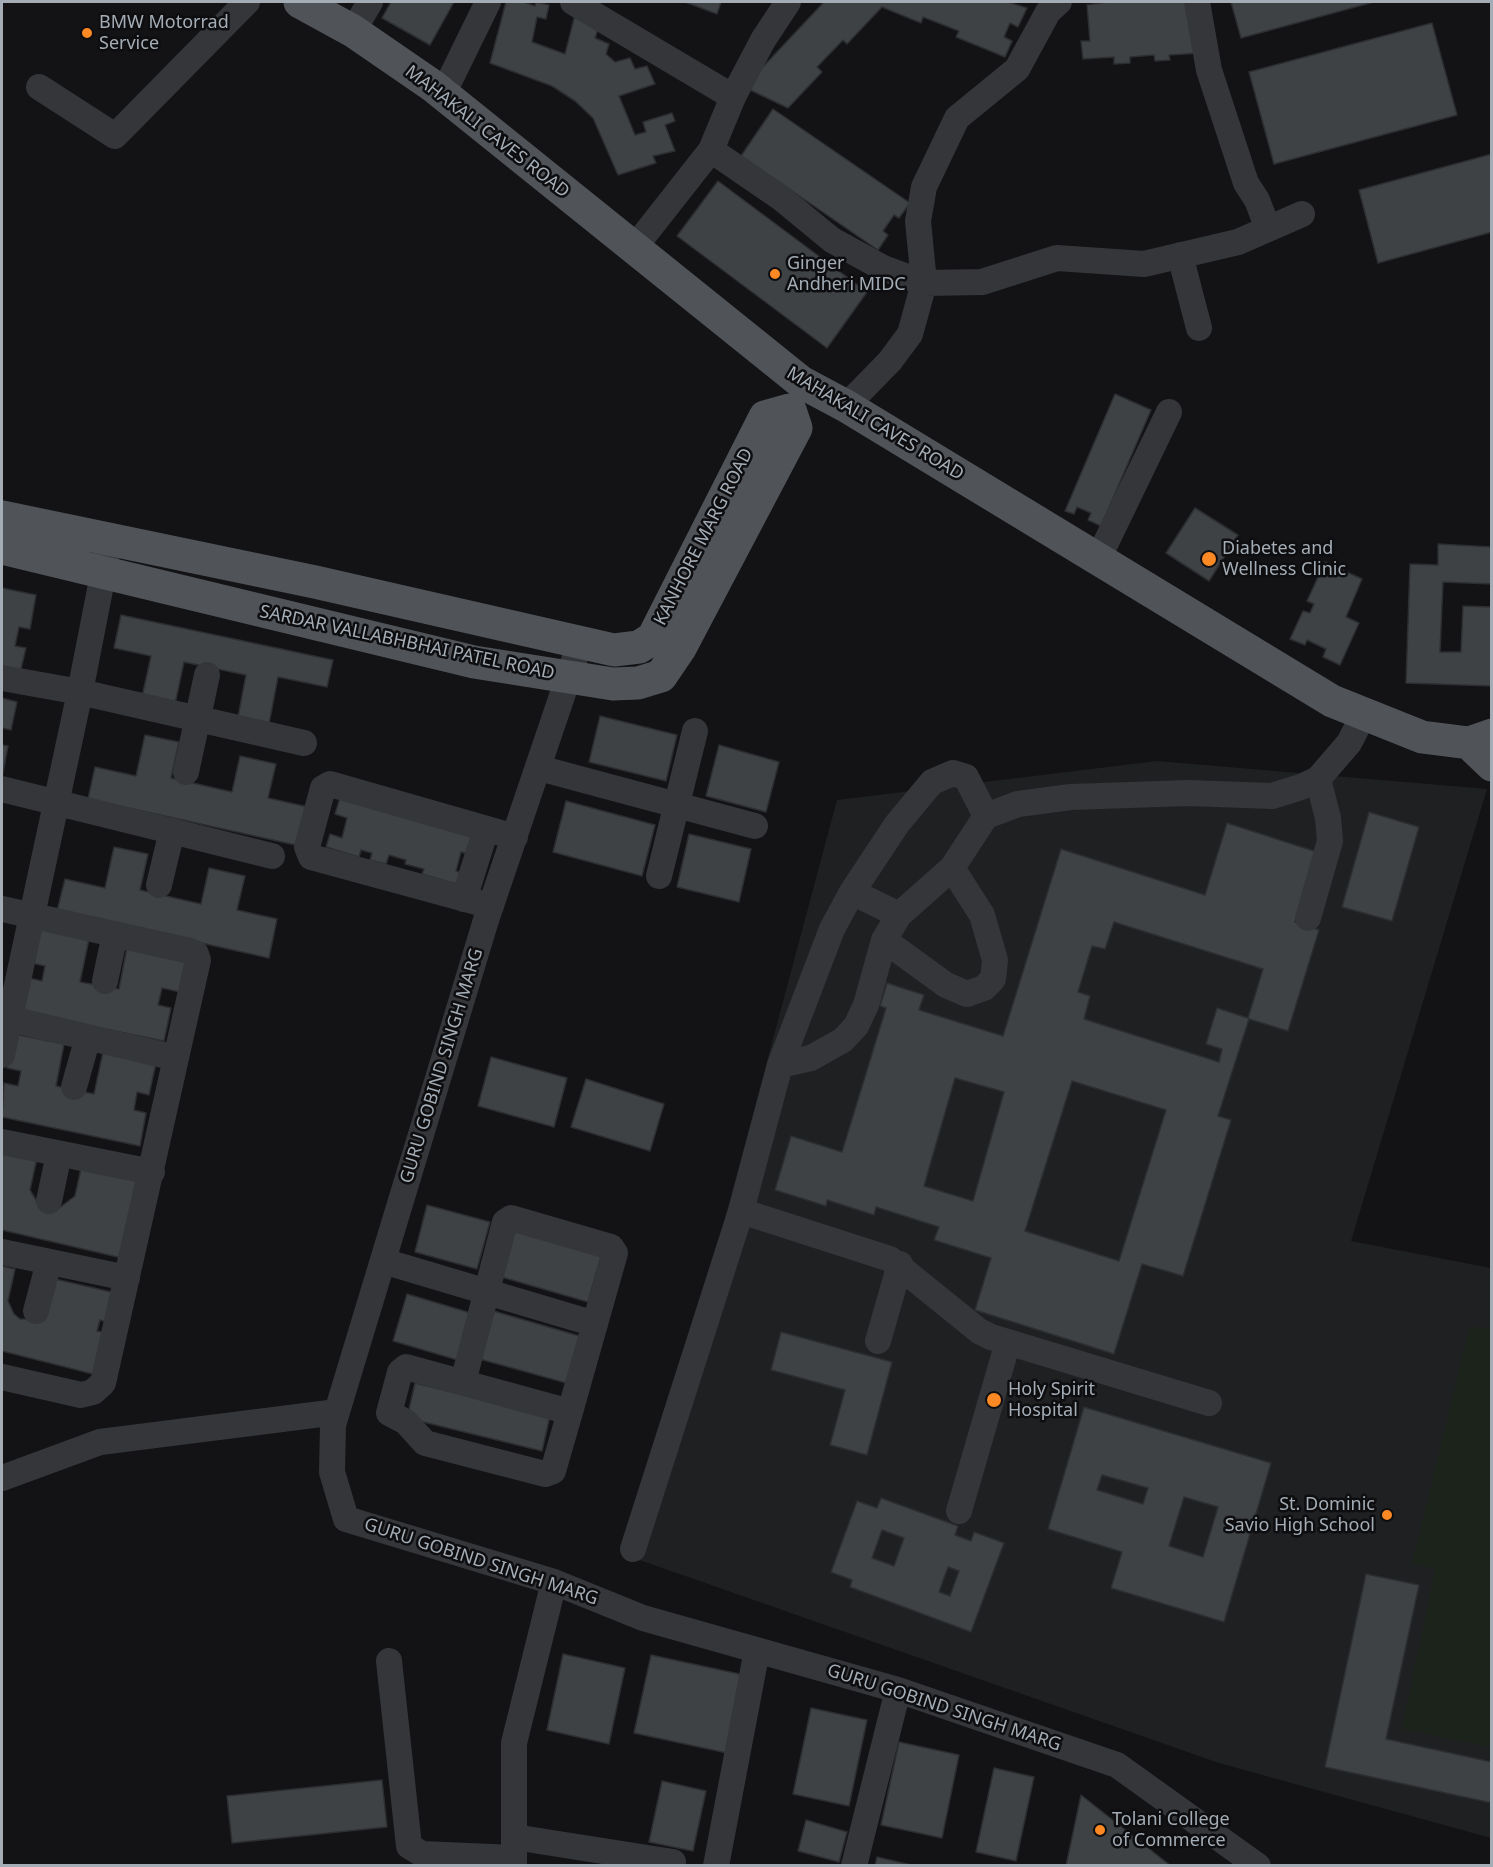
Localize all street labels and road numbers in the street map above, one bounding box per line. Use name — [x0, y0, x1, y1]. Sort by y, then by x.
street label: MAHAKALI CAVES ROAD — [401, 61, 573, 203]
street label: MAHAKALI CAVES ROAD — [783, 363, 967, 485]
street label: KANHORE MARG ROAD — [650, 445, 758, 629]
street label: SARDAR VALLABHBHAI PATEL ROAD — [258, 601, 556, 685]
street label: GURU GOBIND SINGH MARG — [396, 946, 488, 1186]
street label: GURU GOBIND SINGH MARG — [361, 1514, 601, 1610]
street label: GURU GOBIND SINGH MARG — [824, 1660, 1064, 1756]

